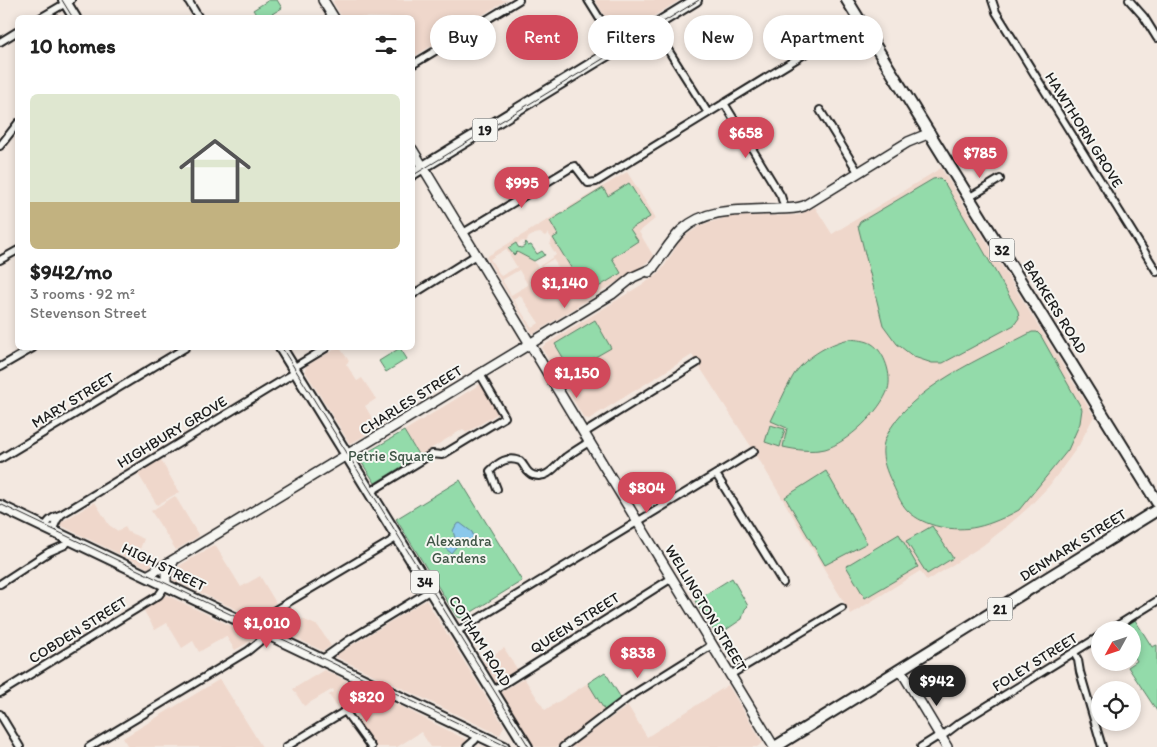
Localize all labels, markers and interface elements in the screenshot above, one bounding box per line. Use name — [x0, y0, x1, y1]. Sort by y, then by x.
chip: Buy — [430, 15, 496, 60]
chip: Rent — [506, 15, 578, 60]
chip: Filters — [588, 15, 674, 60]
chip: New — [684, 15, 753, 60]
chip: Apartment — [763, 15, 883, 60]
icon: filters — [372, 31, 400, 59]
text: 10 homes — [30, 33, 116, 58]
street label: HAWTHORN GROVE — [1041, 69, 1127, 191]
pin: $658 — [716, 116, 776, 159]
road number: 19 — [472, 118, 498, 142]
text: $658 — [729, 123, 763, 142]
icon: home — [170, 126, 260, 216]
pin: $785 — [950, 136, 1010, 179]
text: $785 — [963, 143, 997, 162]
pin: $995 — [492, 166, 552, 209]
text: $995 — [505, 173, 539, 192]
road number: 32 — [990, 238, 1014, 262]
street label: BARKERS ROAD — [1019, 257, 1091, 357]
text: $942/mo — [30, 259, 112, 284]
pin: $1,140 — [524, 266, 606, 309]
text: $1,140 — [542, 273, 588, 292]
text: 3 rooms · 92 m² — [30, 284, 135, 303]
text: Stevenson Street — [30, 303, 147, 322]
pin: $1,150 — [536, 356, 618, 399]
street label: CHARLES STREET — [356, 361, 466, 439]
text: $1,150 — [554, 363, 600, 382]
street label: MARY STREET — [28, 368, 118, 432]
street label: HIGHBURY GROVE — [114, 392, 230, 472]
park label: Petrie Square — [348, 447, 434, 465]
pin: $804 — [617, 472, 677, 514]
text: $804 — [629, 478, 665, 497]
street label: DENMARK STREET — [1016, 505, 1130, 585]
park label: Alexandra Gardens — [426, 532, 492, 567]
street label: HIGH STREET — [119, 539, 209, 595]
street label: WELLINGTON STREET — [661, 541, 751, 675]
road number: 34 — [411, 570, 439, 594]
street label: QUEEN STREET — [527, 588, 624, 658]
street label: COBDEN STREET — [25, 592, 131, 668]
street label: COTHAM ROAD — [445, 592, 515, 690]
road number: 21 — [988, 598, 1012, 620]
pin: $1,010 — [226, 606, 308, 649]
text: $1,010 — [244, 613, 290, 632]
north arrow — [1091, 621, 1141, 671]
map controls — [1091, 621, 1141, 731]
street label: FOLEY STREET — [989, 628, 1082, 695]
pin: $838 — [608, 636, 668, 679]
text: $838 — [621, 643, 655, 662]
pin: $942 — [907, 664, 967, 707]
text: $942 — [920, 671, 954, 690]
pin: $820 — [337, 680, 397, 723]
button: locate — [1091, 681, 1141, 731]
text: $820 — [349, 687, 385, 706]

